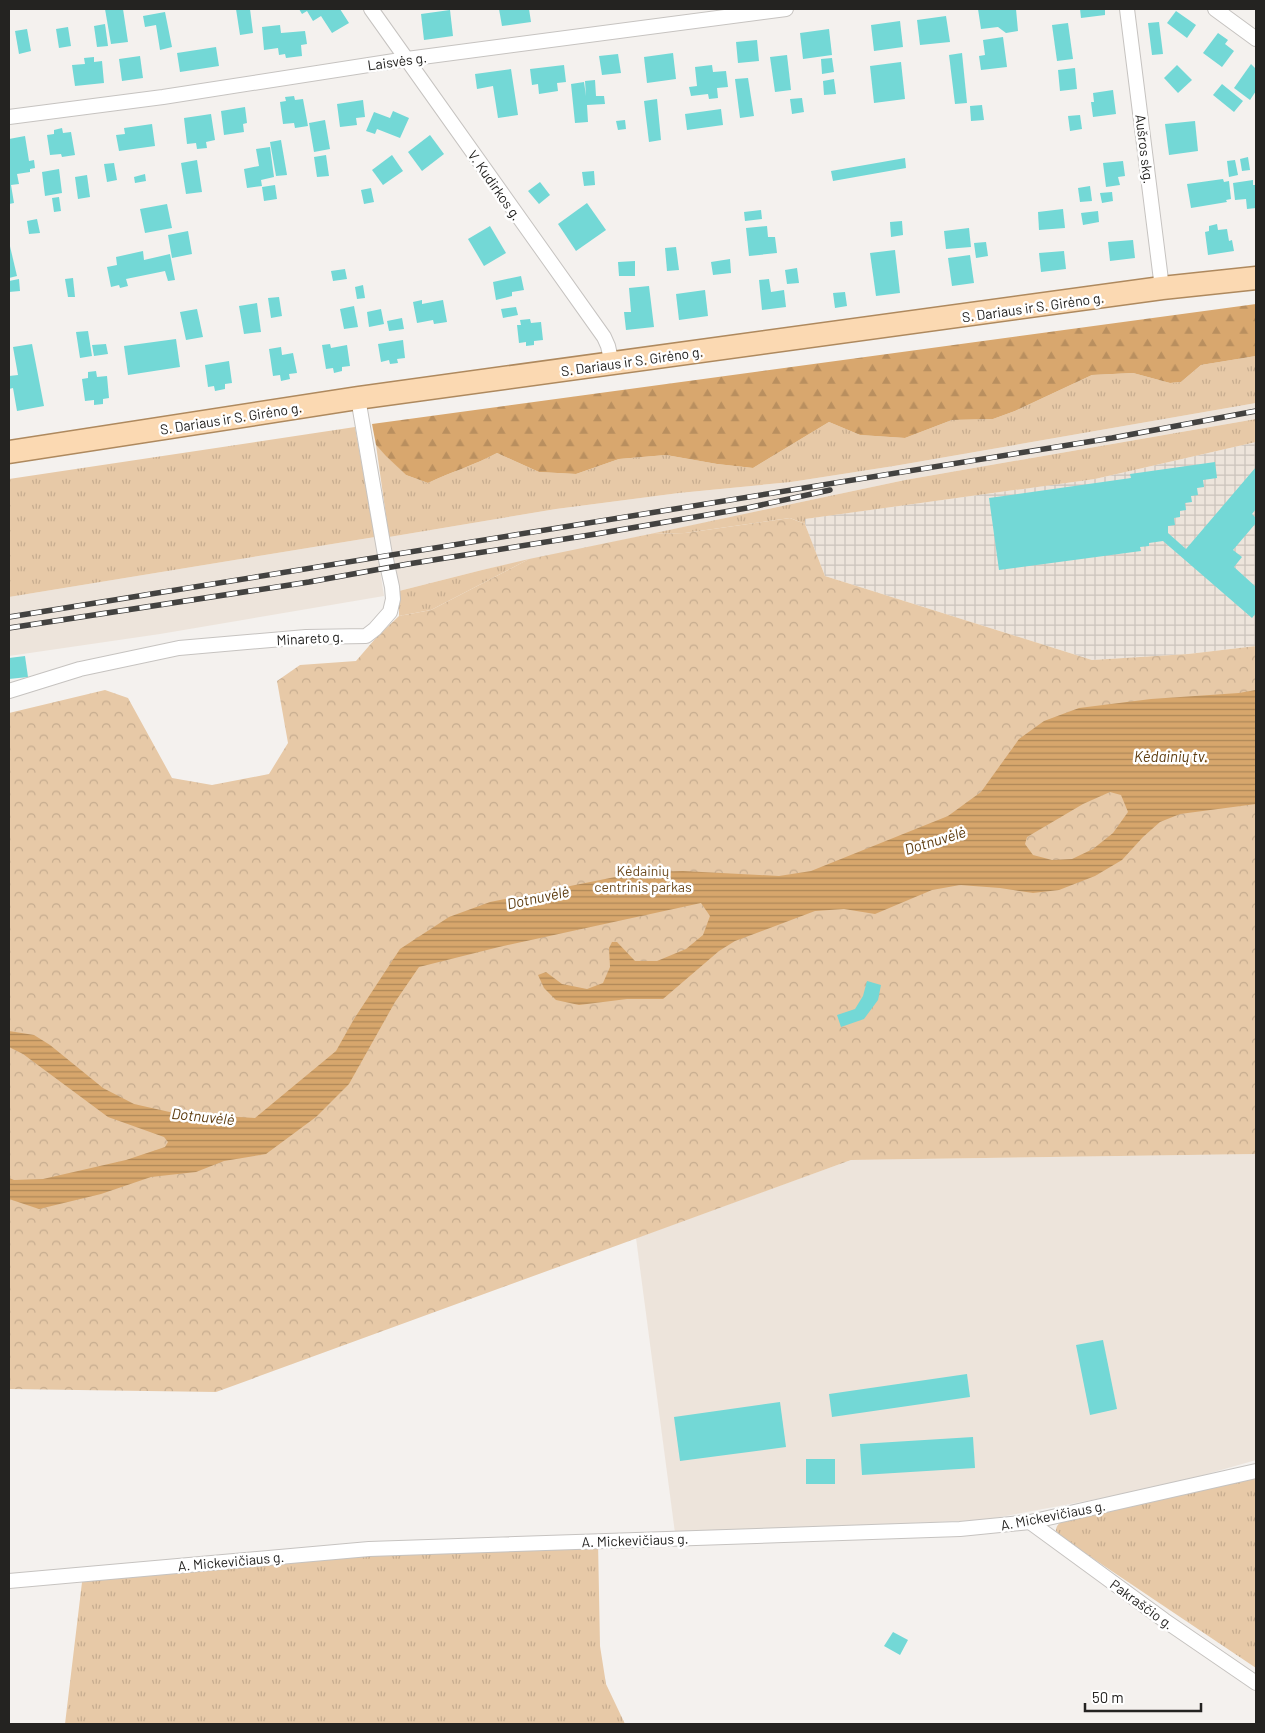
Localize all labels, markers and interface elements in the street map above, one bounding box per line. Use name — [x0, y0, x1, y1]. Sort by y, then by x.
street label: Laisvės g. — [366, 48, 428, 74]
street label: Aušros skg. — [1132, 113, 1158, 185]
street label: V. Kudirkos g. — [465, 147, 525, 223]
street label: S. Dariaus ir S. Girėno g. — [961, 289, 1105, 325]
street label: S. Dariaus ir S. Girėno g. — [560, 343, 704, 379]
street label: S. Dariaus ir S. Girėno g. — [159, 398, 303, 438]
street label: Minareto g. — [276, 628, 344, 648]
water label: Kėdainių tv. — [1134, 747, 1208, 765]
water label: Dotnuvėlė — [902, 822, 968, 858]
park label: Kėdainių centrinis parkas — [594, 862, 692, 895]
water label: Dotnuvėlė — [505, 882, 571, 912]
water label: Dotnuvėlė — [171, 1104, 236, 1128]
street label: A. Mickevičiaus g. — [999, 1496, 1107, 1534]
street label: A. Mickevičiaus g. — [581, 1530, 689, 1550]
street label: A. Mickevičiaus g. — [177, 1548, 285, 1574]
street label: Pakraščio g. — [1107, 1575, 1177, 1633]
scale bar — [1085, 1680, 1201, 1712]
text: 50 m — [1092, 1688, 1124, 1706]

